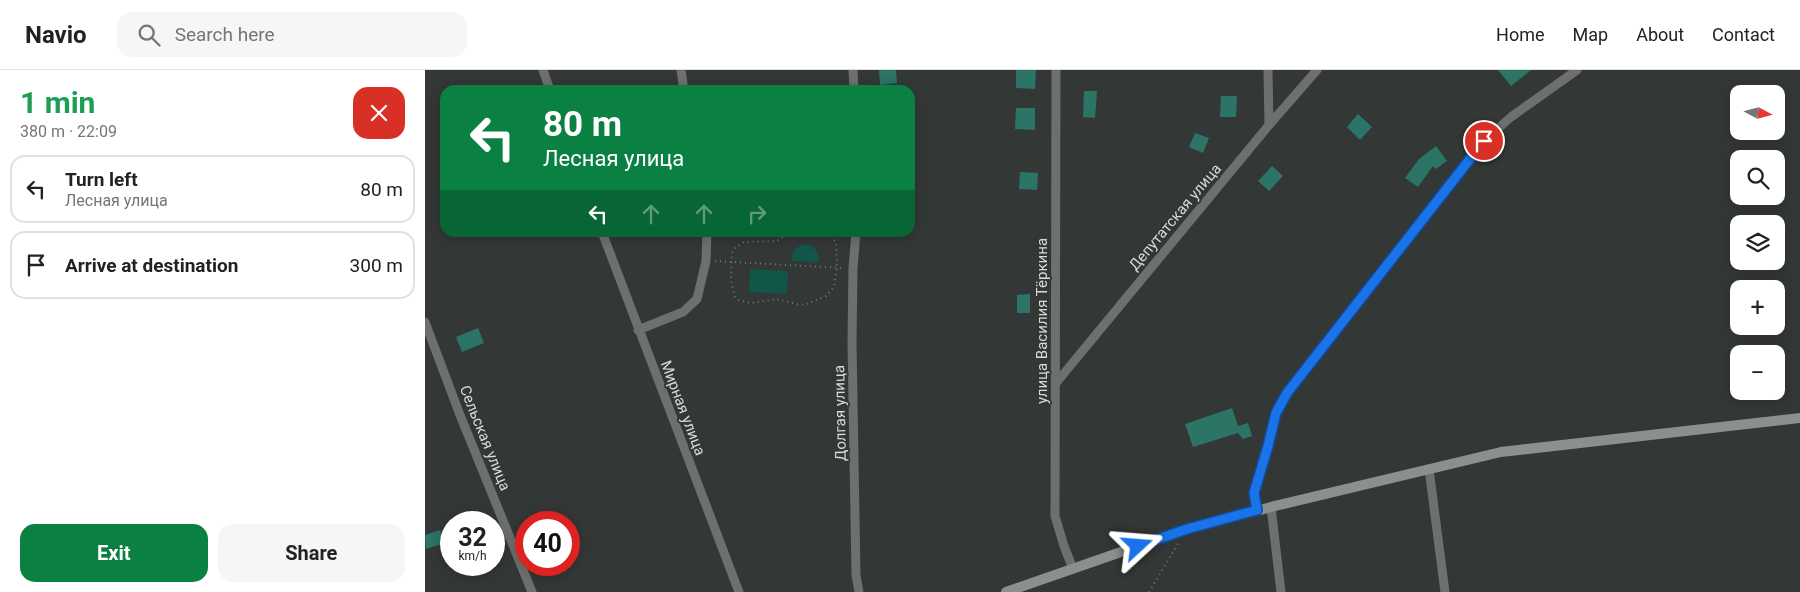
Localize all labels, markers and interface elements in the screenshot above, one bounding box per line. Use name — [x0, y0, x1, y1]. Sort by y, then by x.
search box — [117, 12, 467, 57]
text: Navio — [25, 21, 87, 49]
icon: search — [135, 21, 163, 49]
text: Search here — [175, 23, 275, 46]
text: Home — [1496, 24, 1545, 45]
text: Map — [1573, 24, 1608, 45]
text: About — [1636, 24, 1684, 45]
text: Contact — [1712, 24, 1775, 45]
text: 1 min — [20, 85, 95, 120]
north arrow — [1730, 85, 1785, 140]
map controls — [1730, 85, 1785, 400]
button: close — [353, 87, 405, 139]
text: 80 m — [543, 104, 622, 145]
icon: left — [460, 105, 525, 170]
pin — [1463, 120, 1505, 162]
text: 380 m · 22:09 — [20, 122, 117, 141]
icon: arrive — [1470, 127, 1498, 155]
text: Лесная улица — [543, 146, 684, 171]
button: search — [1730, 150, 1785, 205]
street label: Депутатская улица — [1125, 160, 1225, 274]
text: Turn left — [65, 168, 138, 191]
icon: left — [22, 175, 50, 203]
text: 80 m — [360, 178, 403, 201]
text: Лесная улица — [65, 191, 168, 210]
icon: left — [584, 200, 612, 228]
icon: ahead — [637, 200, 665, 228]
icon: ahead — [690, 200, 718, 228]
icon: right — [743, 200, 771, 228]
button: layers — [1730, 215, 1785, 270]
street label: улица Василия Тёркина — [1033, 238, 1051, 404]
icon: arrive — [22, 251, 50, 279]
text: Arrive at destination — [65, 254, 238, 277]
text: 300 m — [350, 254, 403, 277]
button: + — [1730, 280, 1785, 335]
button: − — [1730, 345, 1785, 400]
street label: Мирная улица — [657, 358, 709, 458]
street label: Долгая улица — [830, 365, 850, 461]
street label: Сельская улица — [456, 383, 514, 493]
speed limit sign: 40 — [515, 511, 580, 576]
position arrow — [1111, 519, 1163, 571]
text: 32 — [458, 523, 487, 552]
button: Exit — [20, 524, 208, 582]
button: Share — [218, 524, 405, 582]
text: km/h — [458, 549, 487, 563]

